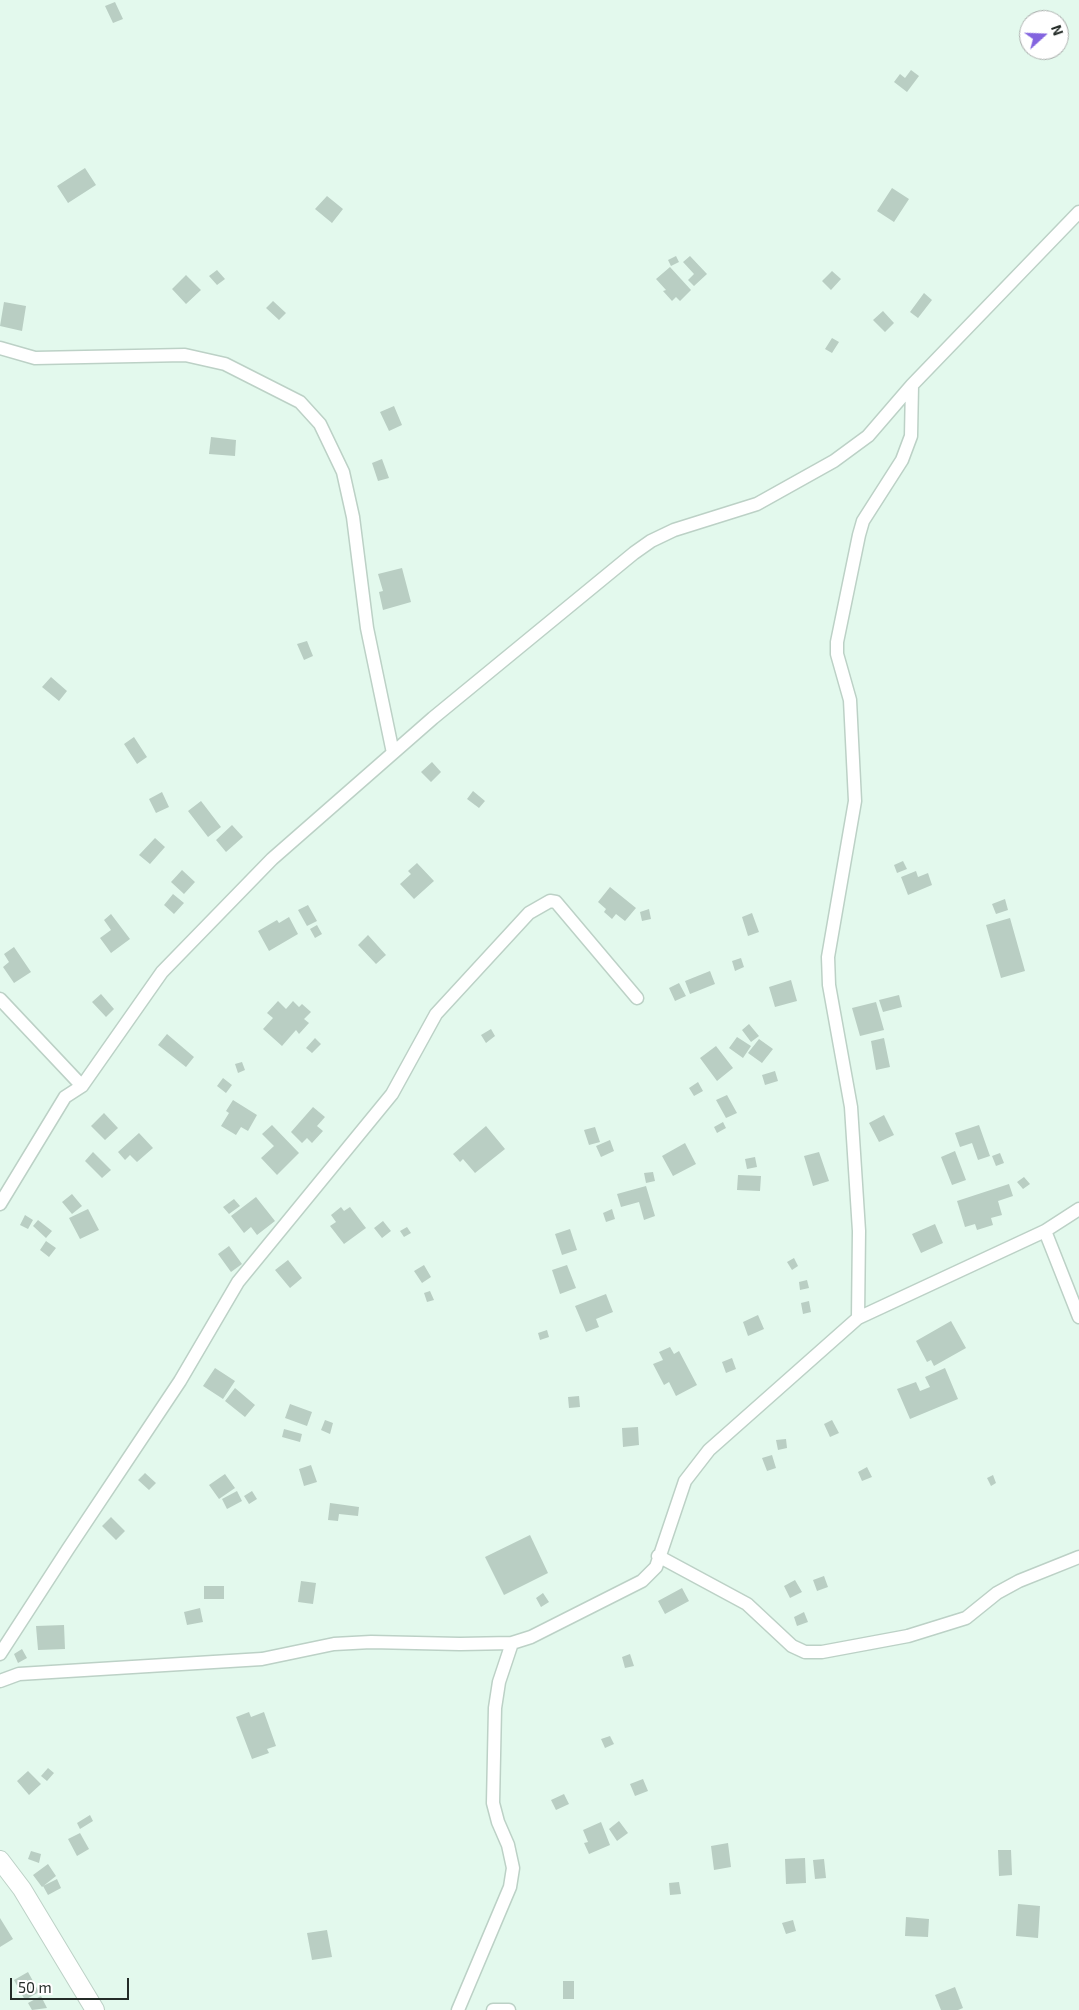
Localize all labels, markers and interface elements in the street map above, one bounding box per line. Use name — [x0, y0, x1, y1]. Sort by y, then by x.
north arrow — [1019, 10, 1069, 60]
text: N — [1048, 22, 1067, 38]
scale bar — [12, 1968, 131, 2000]
text: 50 m — [18, 1978, 52, 1996]

